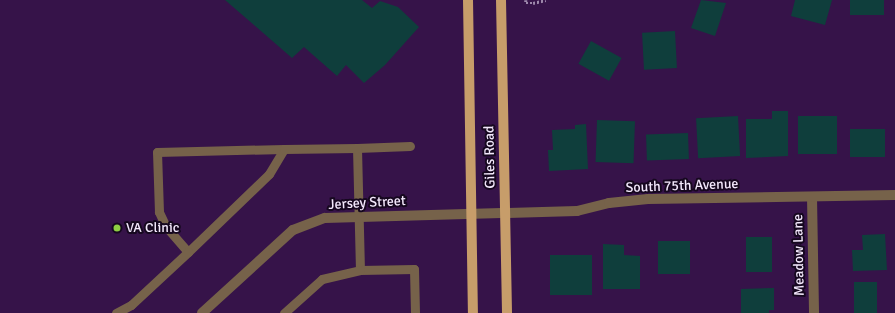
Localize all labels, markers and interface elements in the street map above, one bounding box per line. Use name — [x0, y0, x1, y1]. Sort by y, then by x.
street label: Giles Road — [481, 125, 499, 189]
street label: South 75th Avenue — [625, 176, 739, 196]
street label: Jersey Street — [328, 193, 406, 213]
street label: Meadow Lane — [790, 214, 808, 296]
place label: VA Clinic — [126, 220, 179, 236]
marker: VA Clinic — [111, 222, 123, 234]

